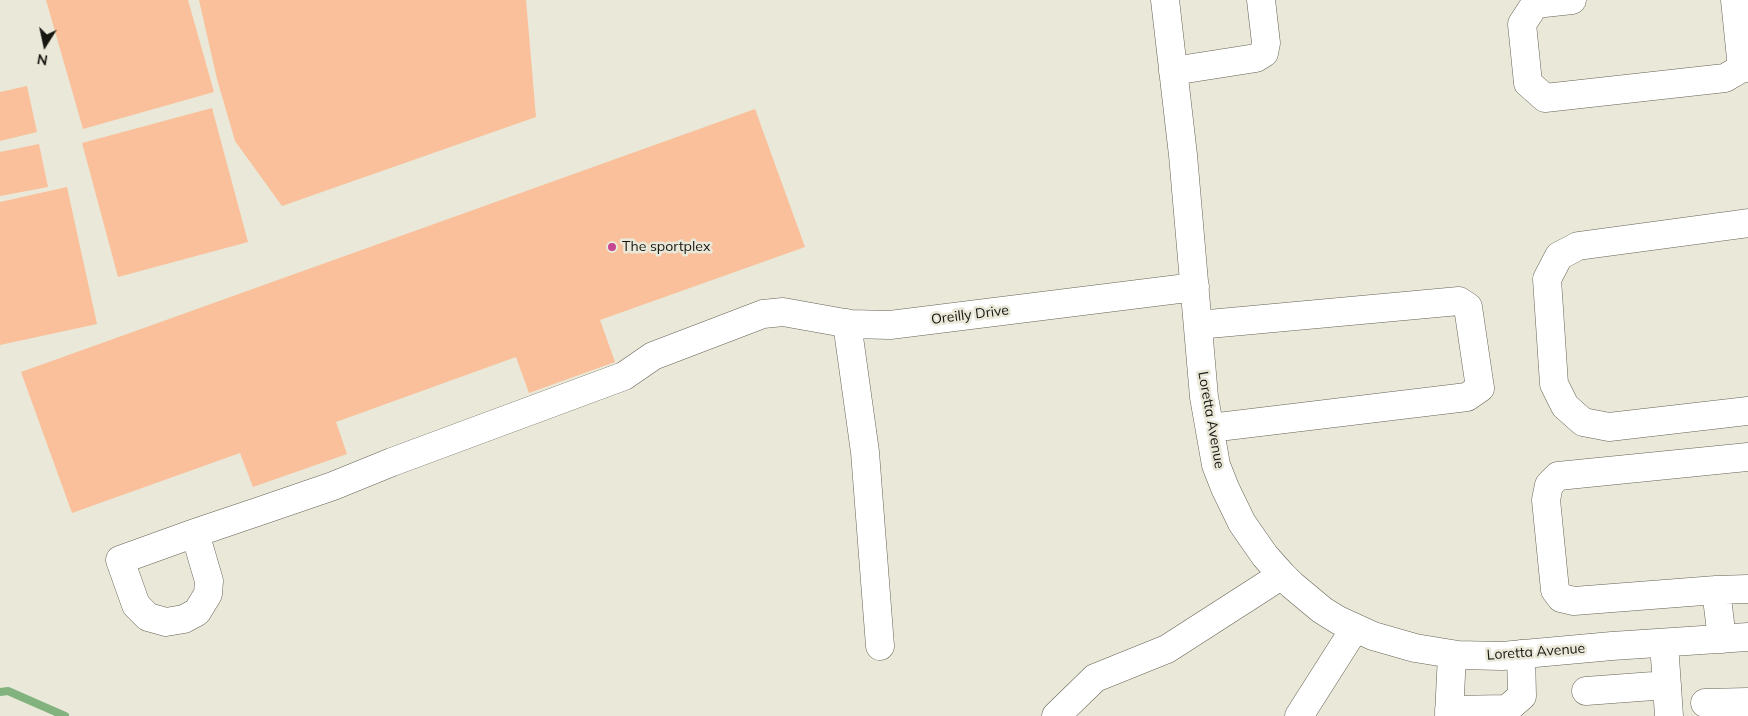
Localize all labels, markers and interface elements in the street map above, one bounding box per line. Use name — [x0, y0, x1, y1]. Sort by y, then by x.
north arrow — [20, 20, 70, 70]
text: N — [36, 50, 49, 70]
place label: The sportplex — [622, 239, 710, 255]
marker: The sportplex — [606, 241, 618, 253]
street label: Oreilly Drive — [930, 302, 1010, 328]
street label: Loretta Avenue — [1194, 370, 1228, 470]
street label: Loretta Avenue — [1486, 640, 1586, 664]

